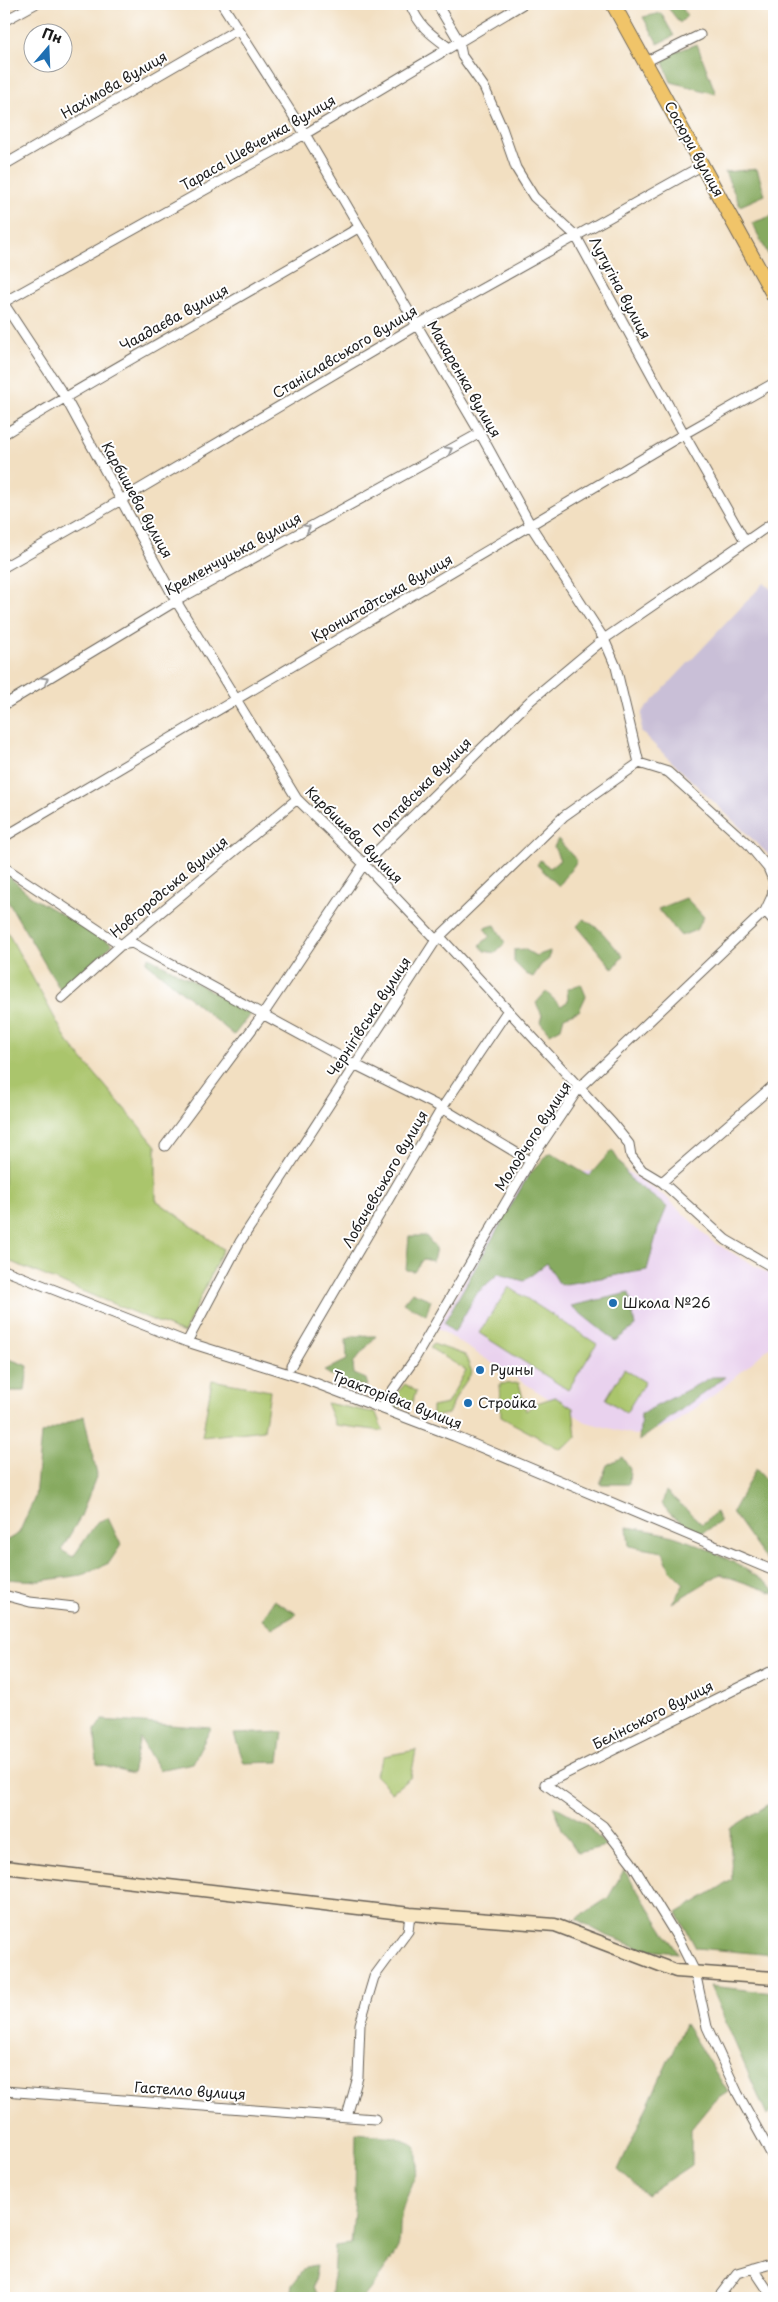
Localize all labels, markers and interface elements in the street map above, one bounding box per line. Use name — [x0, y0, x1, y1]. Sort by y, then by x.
north arrow — [22, 22, 72, 72]
text: Пн — [39, 22, 65, 48]
street label: Нахімова вулиця — [57, 46, 171, 124]
street label: Тараса Шевченка вулиця — [176, 89, 339, 196]
street label: Сосюри вулиця — [659, 97, 729, 200]
street label: Лутугіна вулиця — [584, 233, 656, 343]
street label: Чаадаєва вулиця — [116, 279, 232, 356]
street label: Станіславського вулиця — [268, 300, 421, 403]
street label: Макаренка вулиця — [422, 316, 507, 441]
street label: Карбишева вулиця — [97, 438, 178, 562]
one-way arrow — [444, 446, 453, 456]
street label: Кременчуцька вулиця — [160, 507, 305, 600]
one-way arrow — [302, 524, 311, 534]
street label: Кронштадтська вулиця — [307, 549, 456, 647]
one-way arrow — [40, 676, 49, 686]
street label: Полтавська вулиця — [367, 732, 476, 841]
street label: Карбишева вулиця — [301, 781, 408, 888]
street label: Новгородська вулиця — [105, 831, 232, 942]
street label: Чернігівська вулиця — [322, 952, 415, 1081]
street label: Молодчого вулиця — [489, 1077, 576, 1195]
street label: Лобачевського вулиця — [337, 1106, 433, 1251]
place label: Школа №26 — [623, 1292, 711, 1313]
marker: Школа №26 — [607, 1297, 619, 1309]
place label: Руины — [490, 1359, 534, 1380]
marker: Руины — [474, 1364, 486, 1376]
street label: Тракторівка вулиця — [329, 1365, 465, 1434]
place label: Стройка — [478, 1392, 537, 1413]
marker: Стройка — [462, 1397, 474, 1409]
street label: Бєлінського вулиця — [589, 1675, 717, 1754]
street label: Гастелло вулиця — [134, 2076, 246, 2105]

